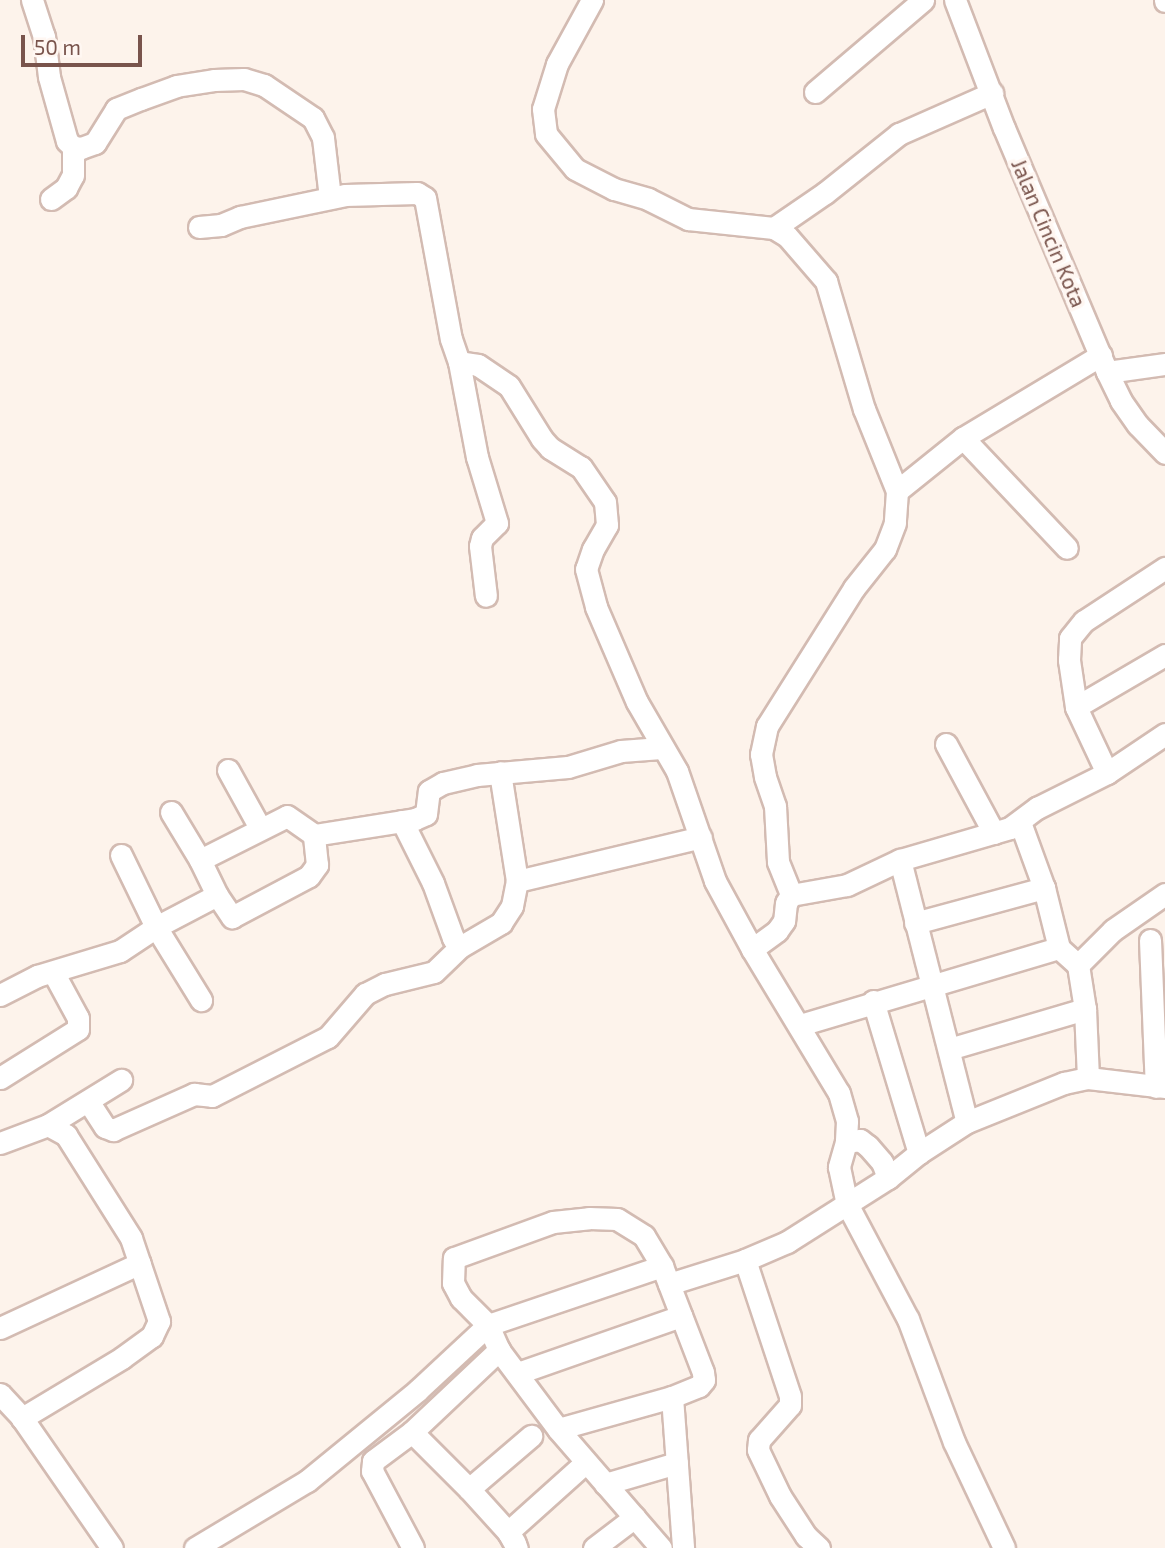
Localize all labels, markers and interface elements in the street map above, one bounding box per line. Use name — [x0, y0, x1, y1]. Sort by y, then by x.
scale bar — [24, 21, 145, 65]
text: 50 m — [34, 34, 81, 59]
street label: Jalan Cincin Kota — [1006, 155, 1092, 311]

